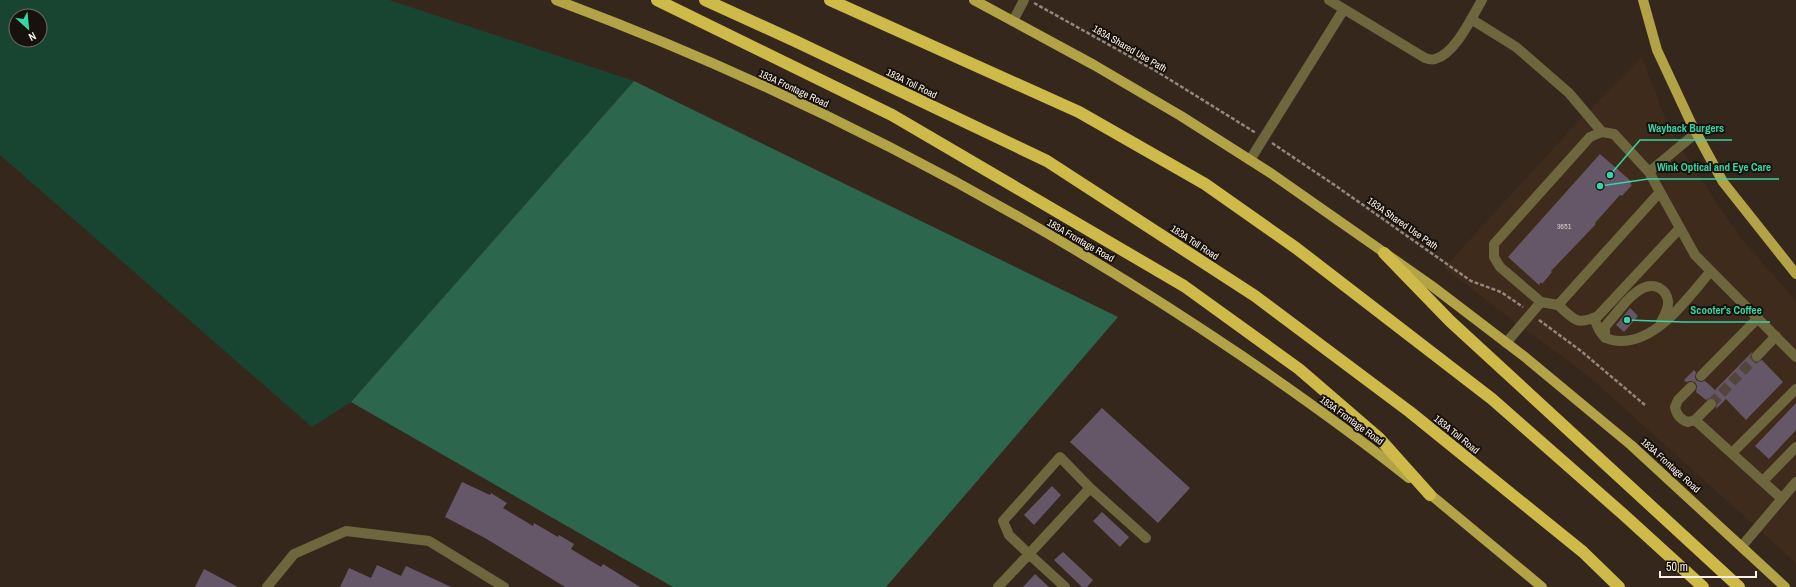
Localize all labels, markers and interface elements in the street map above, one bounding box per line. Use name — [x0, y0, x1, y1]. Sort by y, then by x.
north arrow — [8, 8, 48, 48]
street label: 183A Shared Use Path — [1090, 22, 1169, 75]
text: N — [26, 29, 39, 45]
street label: 183A Toll Road — [884, 66, 939, 101]
street label: 183A Frontage Road — [757, 67, 831, 110]
callout: Wayback Burgers — [1640, 117, 1732, 140]
text: Wayback Burgers — [1648, 121, 1724, 135]
callout: Wink Optical and Eye Care — [1648, 156, 1779, 179]
text: Wink Optical and Eye Care — [1657, 160, 1771, 174]
street label: 183A Shared Use Path — [1365, 194, 1441, 253]
street label: 183A Frontage Road — [1045, 216, 1117, 265]
house number: 3651 — [1557, 221, 1572, 231]
street label: 183A Toll Road — [1168, 222, 1221, 263]
callout: Scooter's Coffee — [1683, 299, 1770, 322]
text: Scooter's Coffee — [1690, 303, 1762, 317]
street label: 183A Frontage Road — [1317, 393, 1386, 448]
street label: 183A Toll Road — [1431, 412, 1482, 457]
street label: 183A Frontage Road — [1638, 435, 1703, 496]
scale bar — [1660, 553, 1756, 579]
text: 50 m — [1666, 559, 1688, 575]

